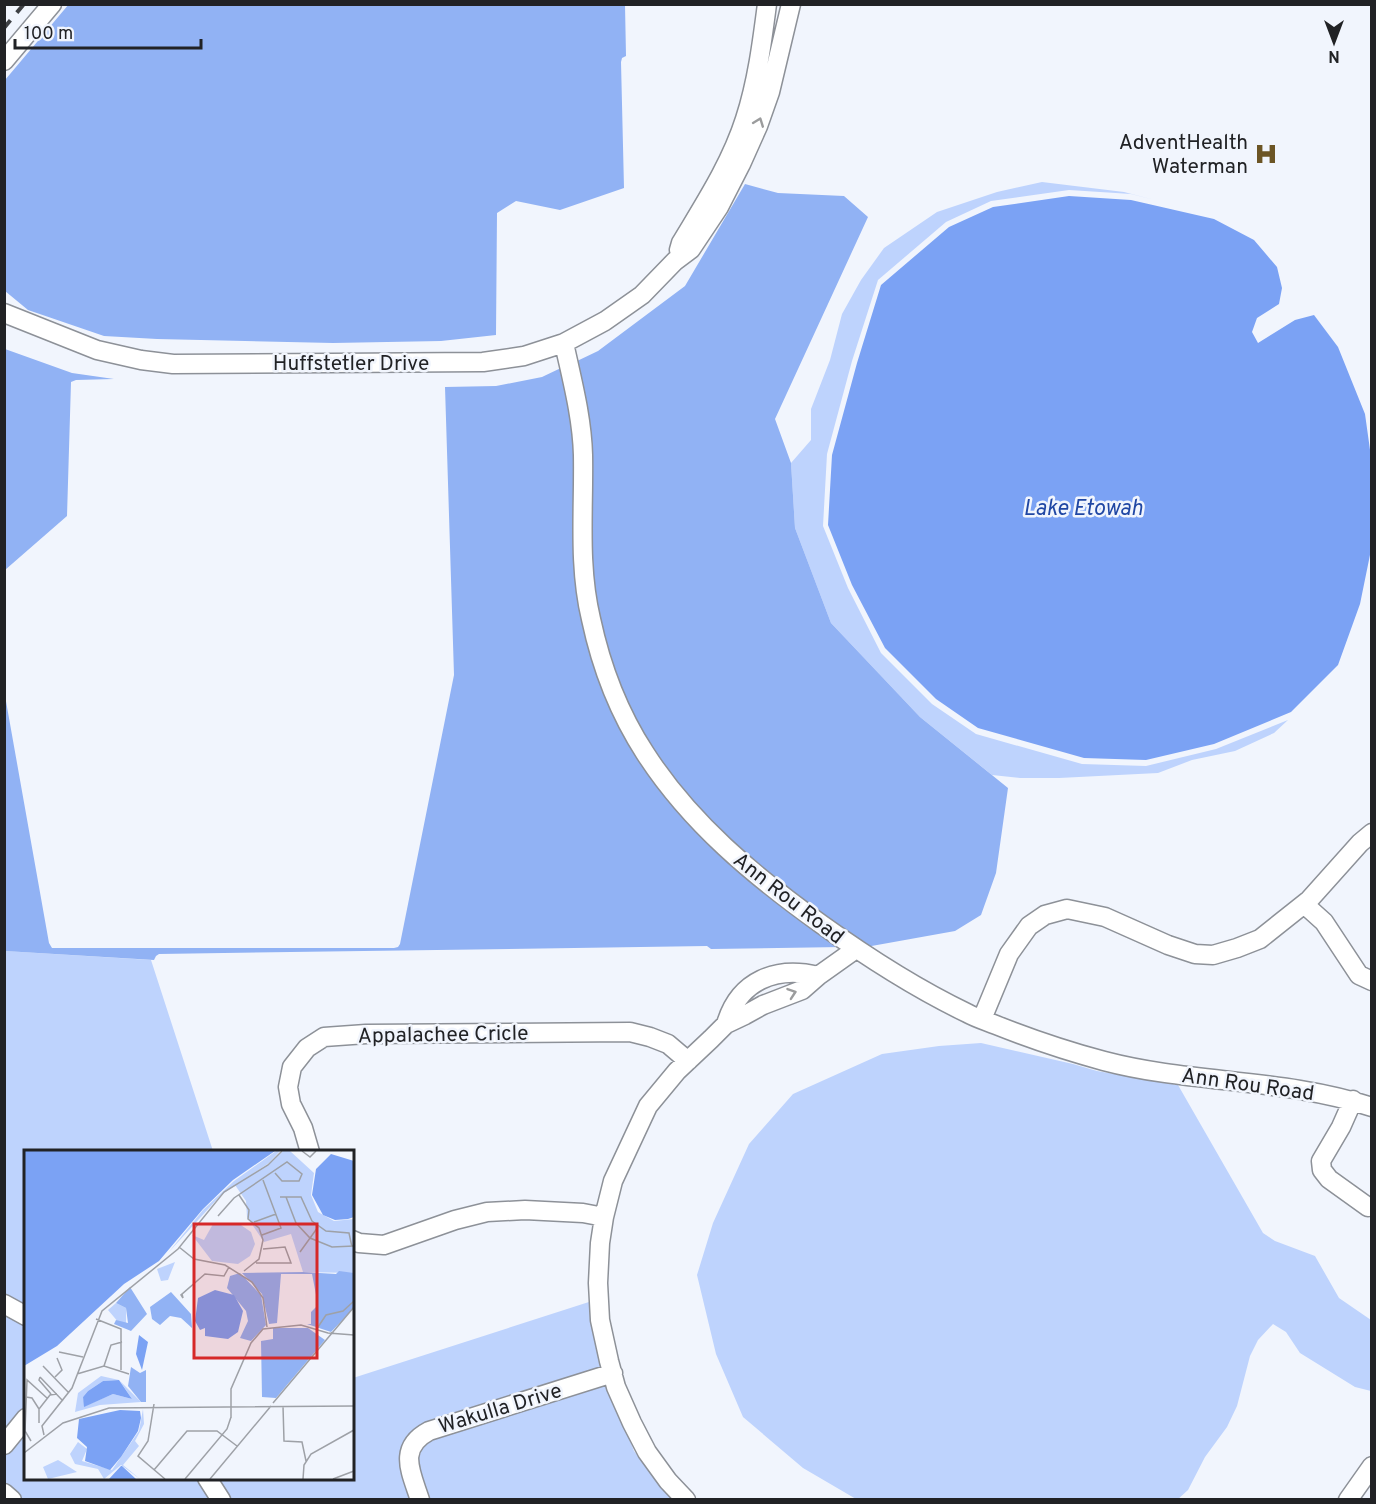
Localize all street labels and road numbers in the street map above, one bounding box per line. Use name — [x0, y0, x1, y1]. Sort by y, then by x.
street label: Huffstetler Drive — [273, 351, 429, 378]
street label: Ann Rou Road — [727, 847, 849, 951]
street label: Appalachee Cricle — [357, 1021, 529, 1050]
street label: Ann Rou Road — [1180, 1063, 1316, 1108]
street label: Wakulla Drive — [435, 1378, 565, 1441]

